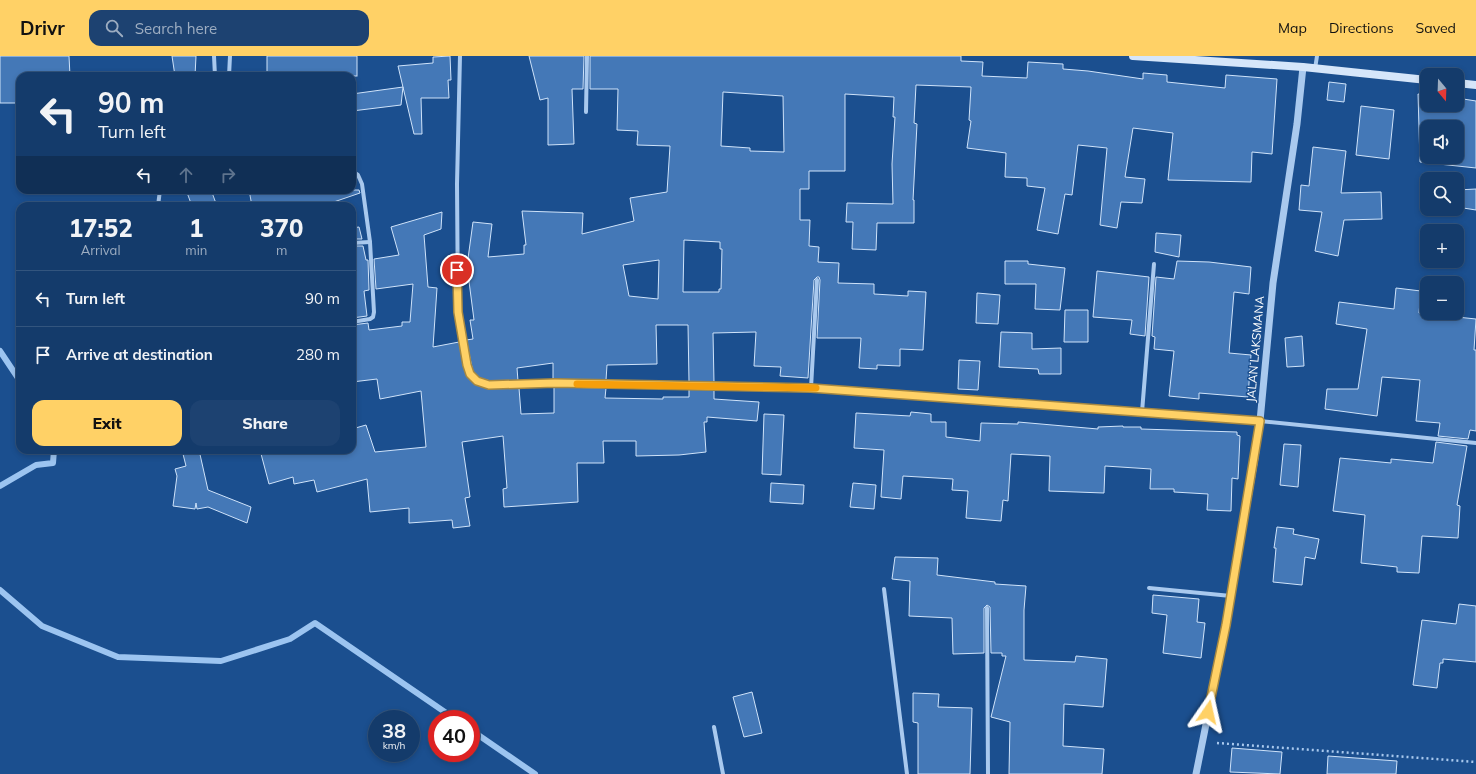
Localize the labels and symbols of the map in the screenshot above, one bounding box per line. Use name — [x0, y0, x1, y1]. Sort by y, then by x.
north arrow — [1420, 68, 1464, 112]
pin — [440, 253, 474, 287]
street label: JALAN LAKSMANA — [1243, 295, 1267, 403]
position arrow — [1187, 691, 1229, 733]
speed limit sign: 40 — [428, 710, 480, 762]

